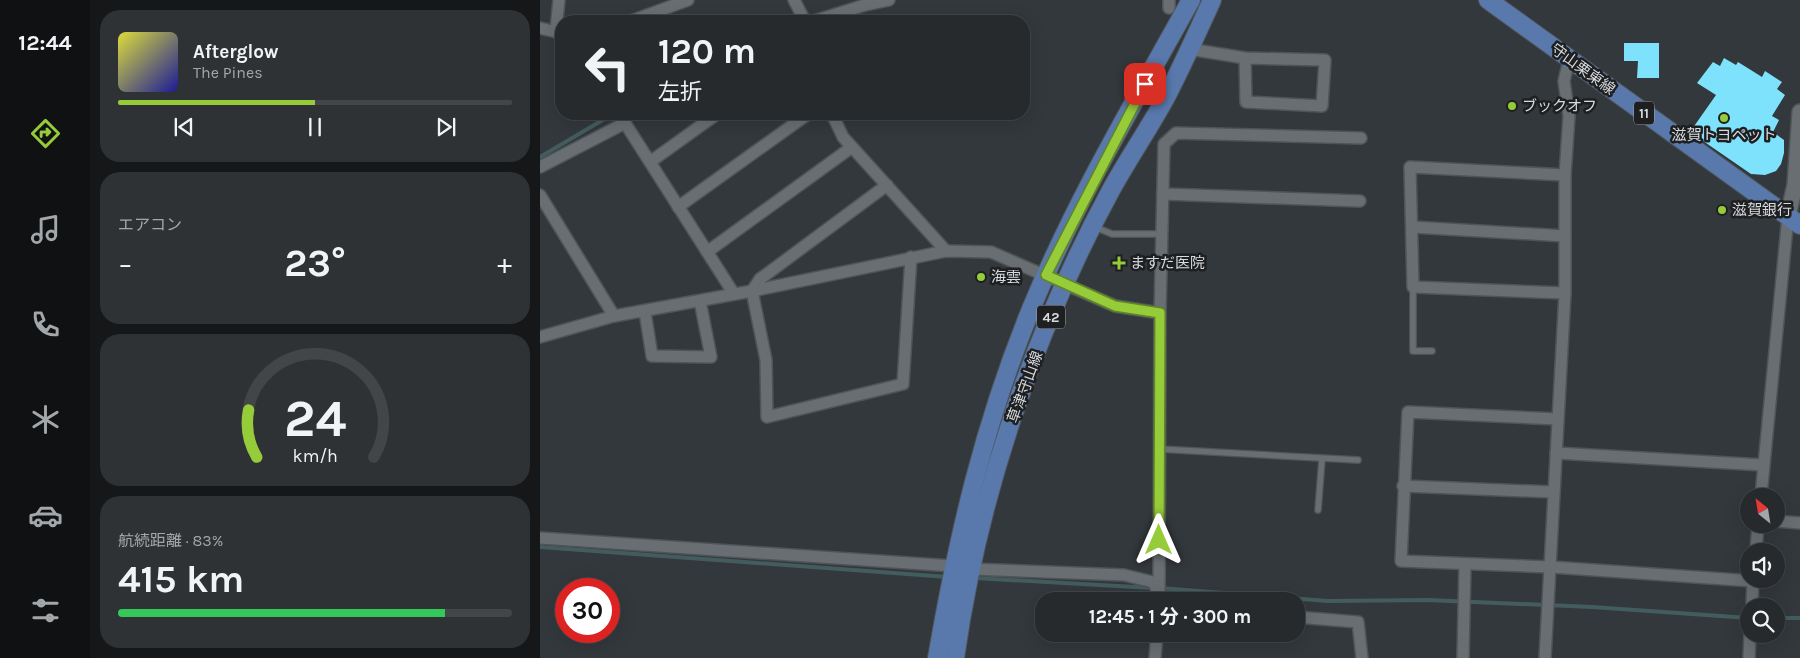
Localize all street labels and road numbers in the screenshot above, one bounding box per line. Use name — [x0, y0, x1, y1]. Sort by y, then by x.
street label: 守山栗東線 — [1547, 40, 1619, 98]
road number: 11 — [1634, 102, 1654, 125]
road number: 42 — [1037, 306, 1065, 328]
street label: 草津守山線 — [1004, 349, 1046, 425]

